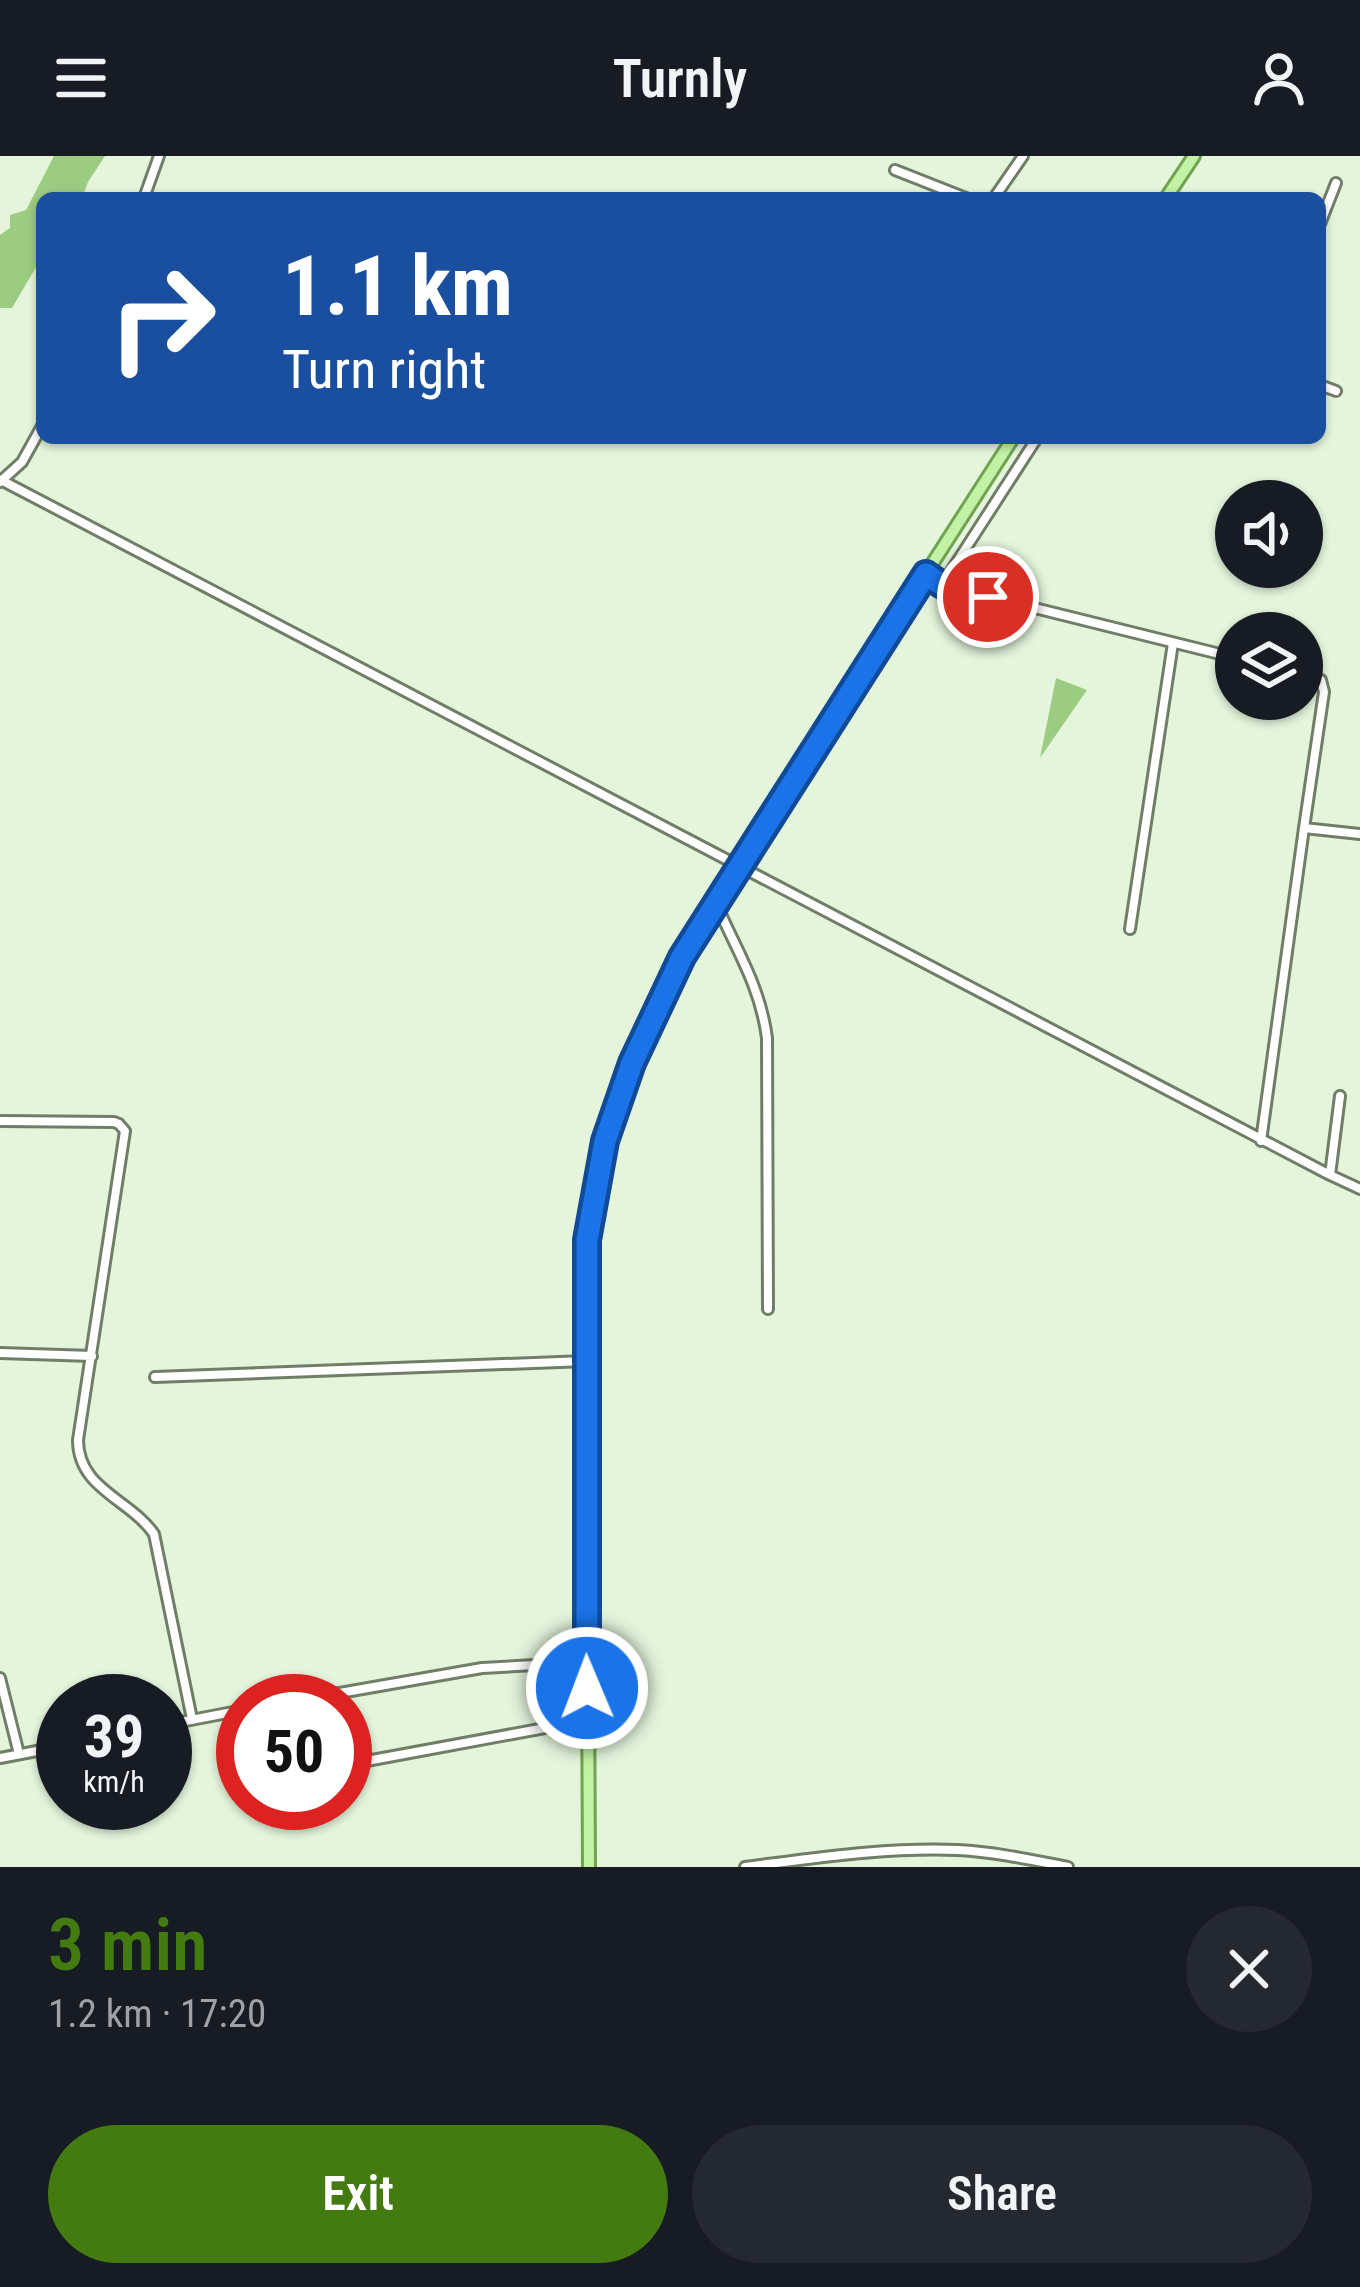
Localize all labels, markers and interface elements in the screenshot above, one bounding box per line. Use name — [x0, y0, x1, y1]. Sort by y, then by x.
icon: menu — [48, 45, 114, 111]
icon: person — [1246, 45, 1312, 111]
text: Turnly — [613, 47, 747, 110]
text: 1.1 km — [282, 237, 513, 336]
icon: right — [84, 240, 240, 396]
text: Turn right — [282, 338, 486, 401]
map controls — [1215, 480, 1323, 720]
button: sound — [1215, 480, 1323, 588]
pin — [937, 546, 1039, 648]
icon: arrive — [955, 564, 1021, 630]
button: layers — [1215, 612, 1323, 720]
position arrow — [524, 1625, 650, 1751]
speed limit sign: 50 — [216, 1674, 372, 1830]
text: 39 — [84, 1701, 144, 1772]
text: km/h — [83, 1764, 145, 1799]
text: 3 min — [48, 1903, 207, 1988]
button: close — [1186, 1906, 1312, 2032]
text: 1.2 km · 17:20 — [48, 1991, 266, 2037]
button: Exit — [48, 2125, 668, 2263]
button: Share — [692, 2125, 1312, 2263]

